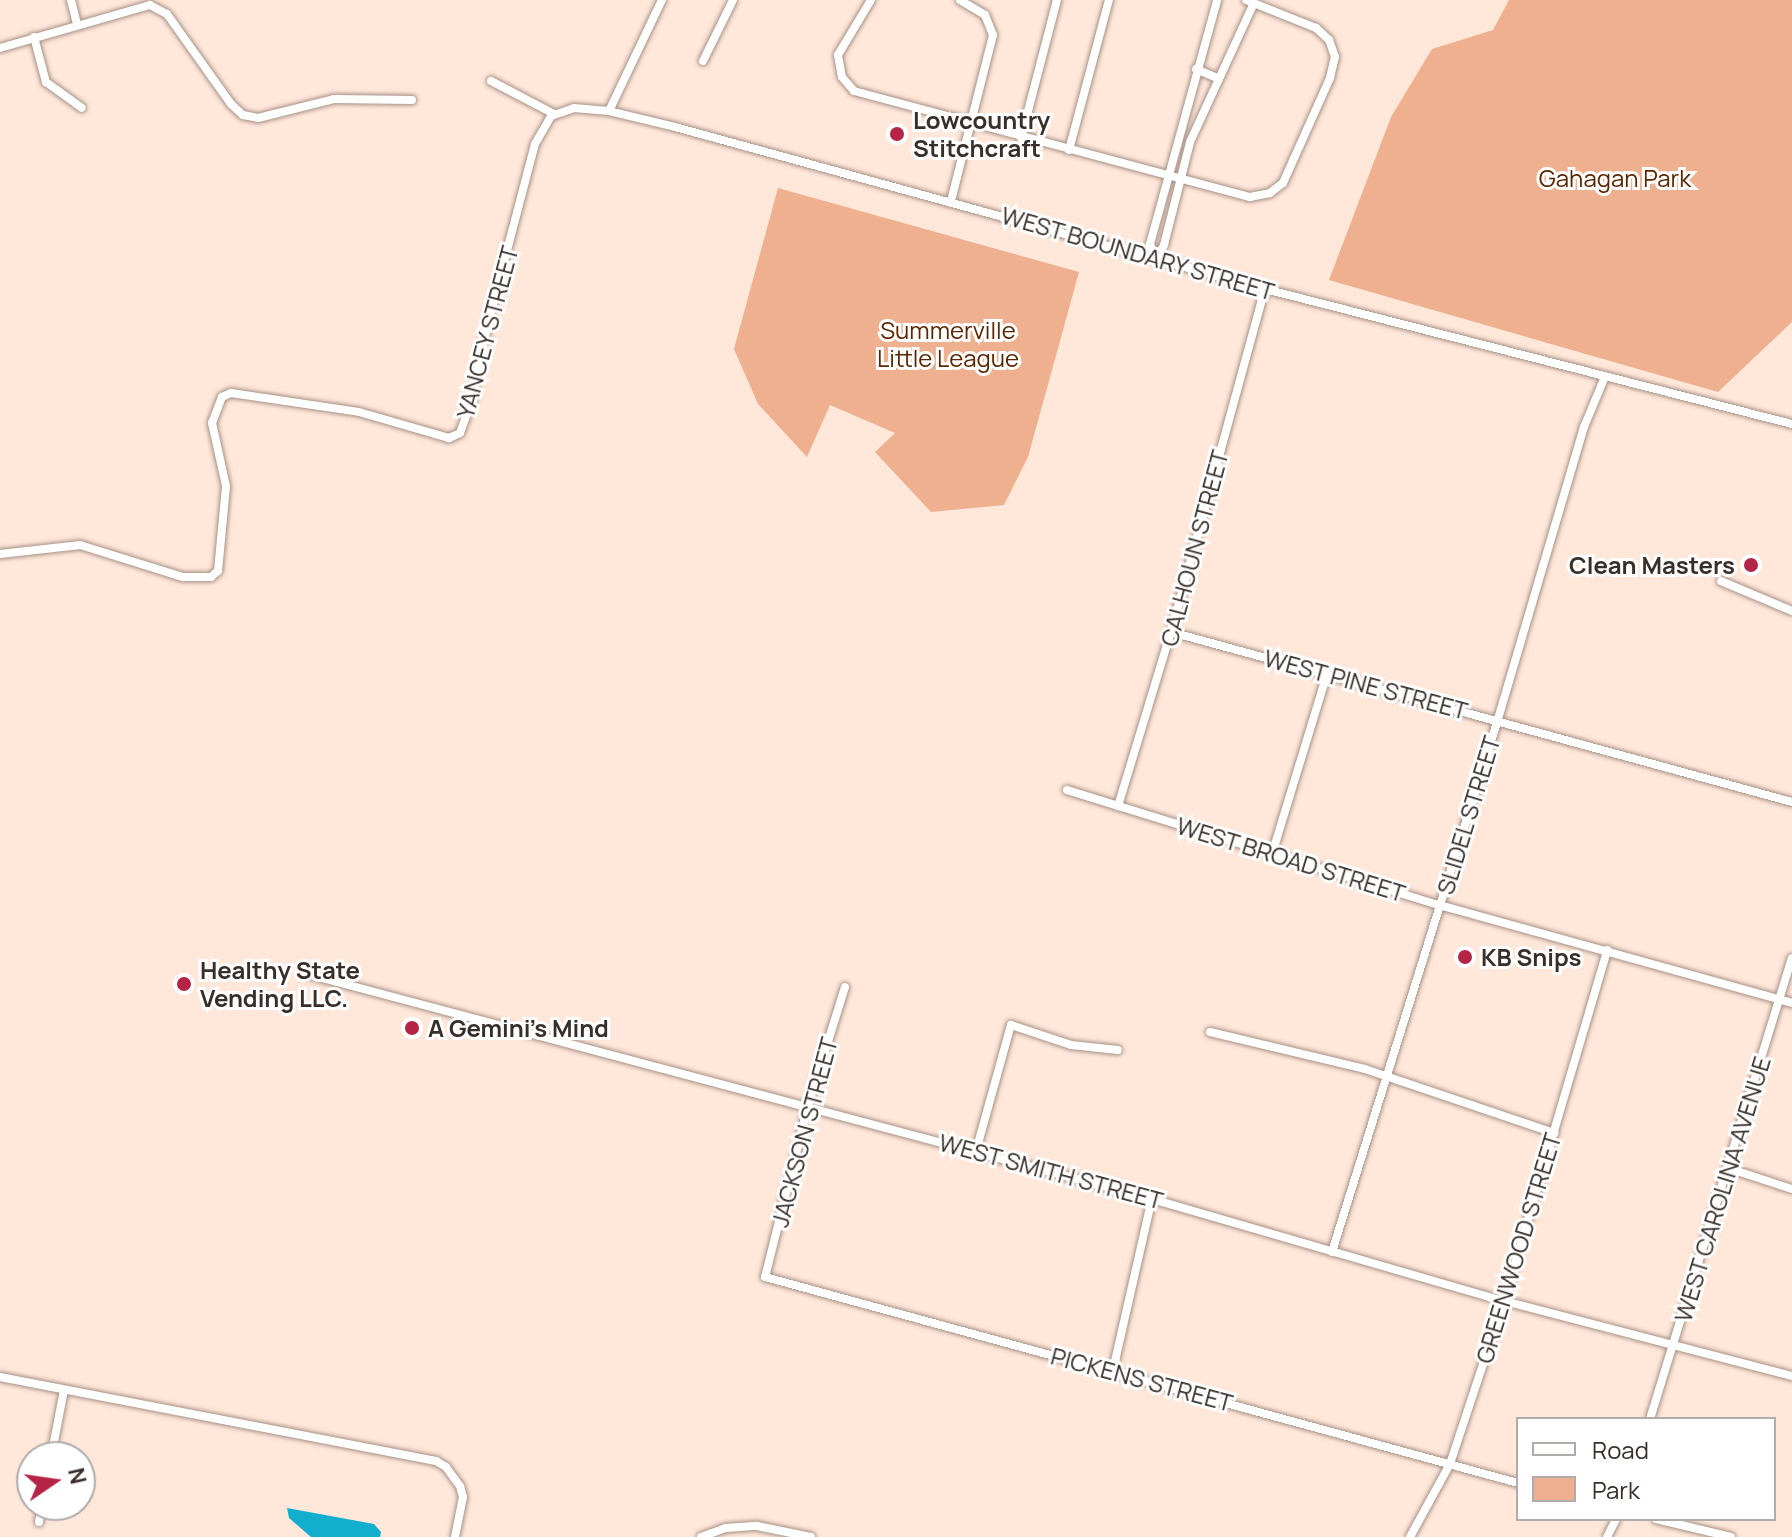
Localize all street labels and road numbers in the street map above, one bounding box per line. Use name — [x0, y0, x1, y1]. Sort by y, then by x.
street label: WEST BOUNDARY STREET — [997, 200, 1279, 306]
street label: YANCEY STREET — [450, 242, 524, 422]
street label: CALHOUN STREET — [1154, 447, 1234, 649]
street label: WEST PINE STREET — [1261, 643, 1471, 725]
street label: SLIDEL STREET — [1430, 732, 1506, 898]
street label: WEST BROAD STREET — [1173, 810, 1409, 908]
street label: JACKSON STREET — [765, 1034, 843, 1230]
street label: WEST CAROLINA AVENUE — [1668, 1052, 1776, 1326]
street label: WEST SMITH STREET — [935, 1127, 1167, 1215]
street label: GREENWOOD STREET — [1469, 1129, 1567, 1367]
street label: PICKENS STREET — [1048, 1341, 1236, 1417]

